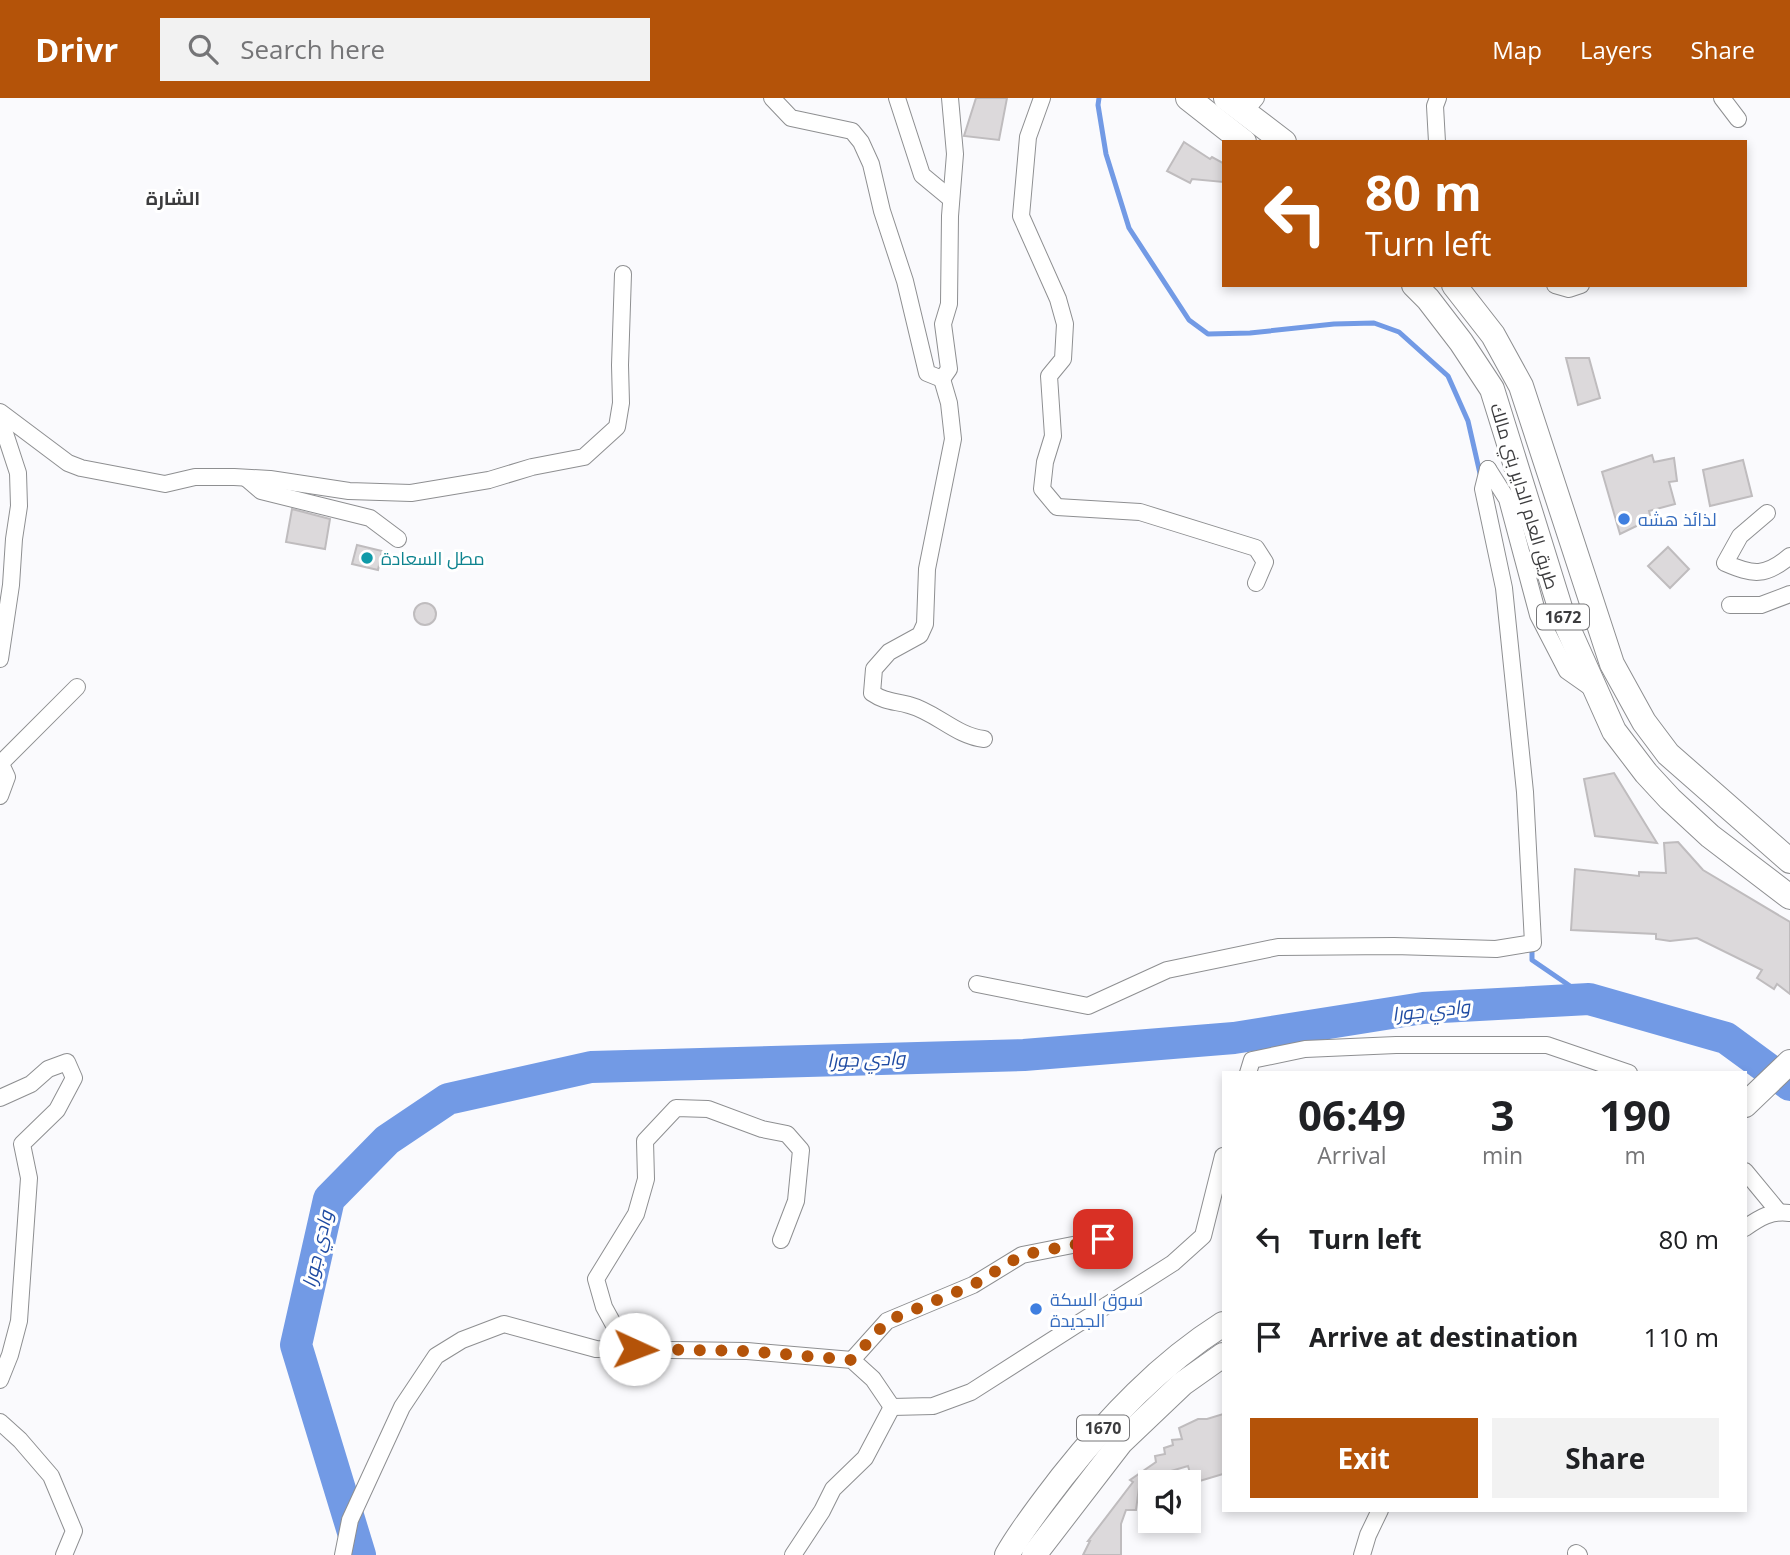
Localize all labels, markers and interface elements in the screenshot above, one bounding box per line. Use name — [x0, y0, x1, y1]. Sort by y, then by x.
search box — [160, 18, 650, 81]
text: Drivr — [35, 27, 118, 72]
icon: search — [184, 30, 222, 68]
text: Search here — [240, 31, 385, 67]
text: Map — [1492, 33, 1542, 66]
text: Layers — [1580, 33, 1653, 66]
text: Share — [1691, 33, 1755, 66]
text: 80 m — [1365, 159, 1482, 225]
icon: left — [1250, 168, 1341, 259]
district label: الشارة — [146, 185, 200, 211]
text: Turn left — [1365, 222, 1491, 265]
street label: طريق العام الداير بني مالك — [1482, 400, 1565, 593]
place label: لذائذ هشه — [1638, 507, 1717, 531]
marker: لذائذ هشه — [1616, 511, 1632, 527]
place label: مطل السعادة — [381, 546, 485, 570]
marker: مطل السعادة — [359, 550, 375, 566]
road number: 1672 — [1537, 604, 1589, 630]
water label: وادي جورا — [1391, 993, 1473, 1030]
water label: وادي جورا — [826, 1045, 907, 1076]
text: 06:49 — [1298, 1086, 1406, 1143]
text: 3 — [1490, 1086, 1515, 1143]
text: 190 — [1599, 1086, 1671, 1143]
text: Arrival — [1317, 1139, 1387, 1171]
text: min — [1482, 1139, 1523, 1171]
text: m — [1624, 1139, 1646, 1171]
water label: وادي جورا — [296, 1206, 342, 1291]
pin — [1073, 1209, 1133, 1269]
icon: arrive — [1084, 1220, 1122, 1258]
icon: left — [1250, 1220, 1288, 1258]
text: Turn left — [1309, 1221, 1421, 1257]
text: 80 m — [1658, 1221, 1719, 1257]
place label: سوق السكة الجديدة — [1050, 1287, 1143, 1332]
marker: سوق السكة الجديدة — [1028, 1301, 1044, 1317]
position arrow — [598, 1312, 672, 1386]
icon: arrive — [1250, 1318, 1288, 1356]
text: Arrive at destination — [1309, 1319, 1578, 1355]
text: 110 m — [1644, 1319, 1719, 1355]
road number: 1670 — [1077, 1416, 1129, 1440]
button: Exit — [1250, 1418, 1478, 1498]
button: Share — [1492, 1418, 1719, 1498]
map controls — [1138, 1470, 1201, 1533]
button: sound — [1138, 1470, 1201, 1533]

